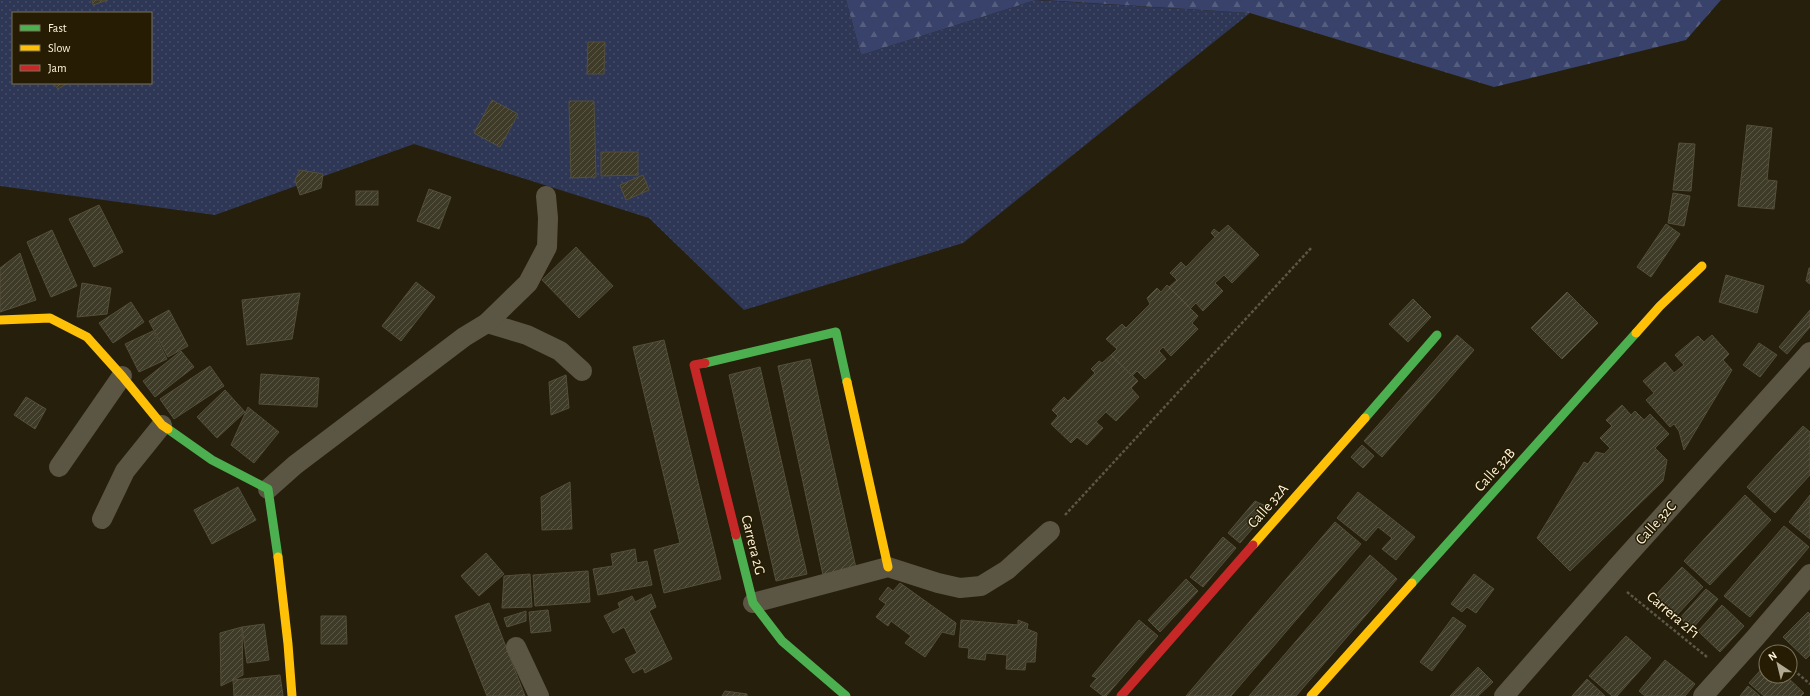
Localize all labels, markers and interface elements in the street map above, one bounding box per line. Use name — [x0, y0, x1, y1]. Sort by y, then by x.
legend — [12, 12, 152, 84]
text: Fast — [48, 22, 67, 34]
text: Slow — [48, 42, 70, 54]
text: Jam — [48, 62, 67, 74]
street label: Calle 32B — [1472, 445, 1518, 495]
street label: Calle 32A — [1245, 481, 1291, 531]
street label: Calle 32C — [1633, 498, 1679, 547]
street label: Carrera 2G — [738, 514, 768, 576]
street label: Carrera 2F1 — [1644, 589, 1702, 641]
north arrow — [1758, 644, 1798, 684]
text: N — [1766, 650, 1779, 663]

